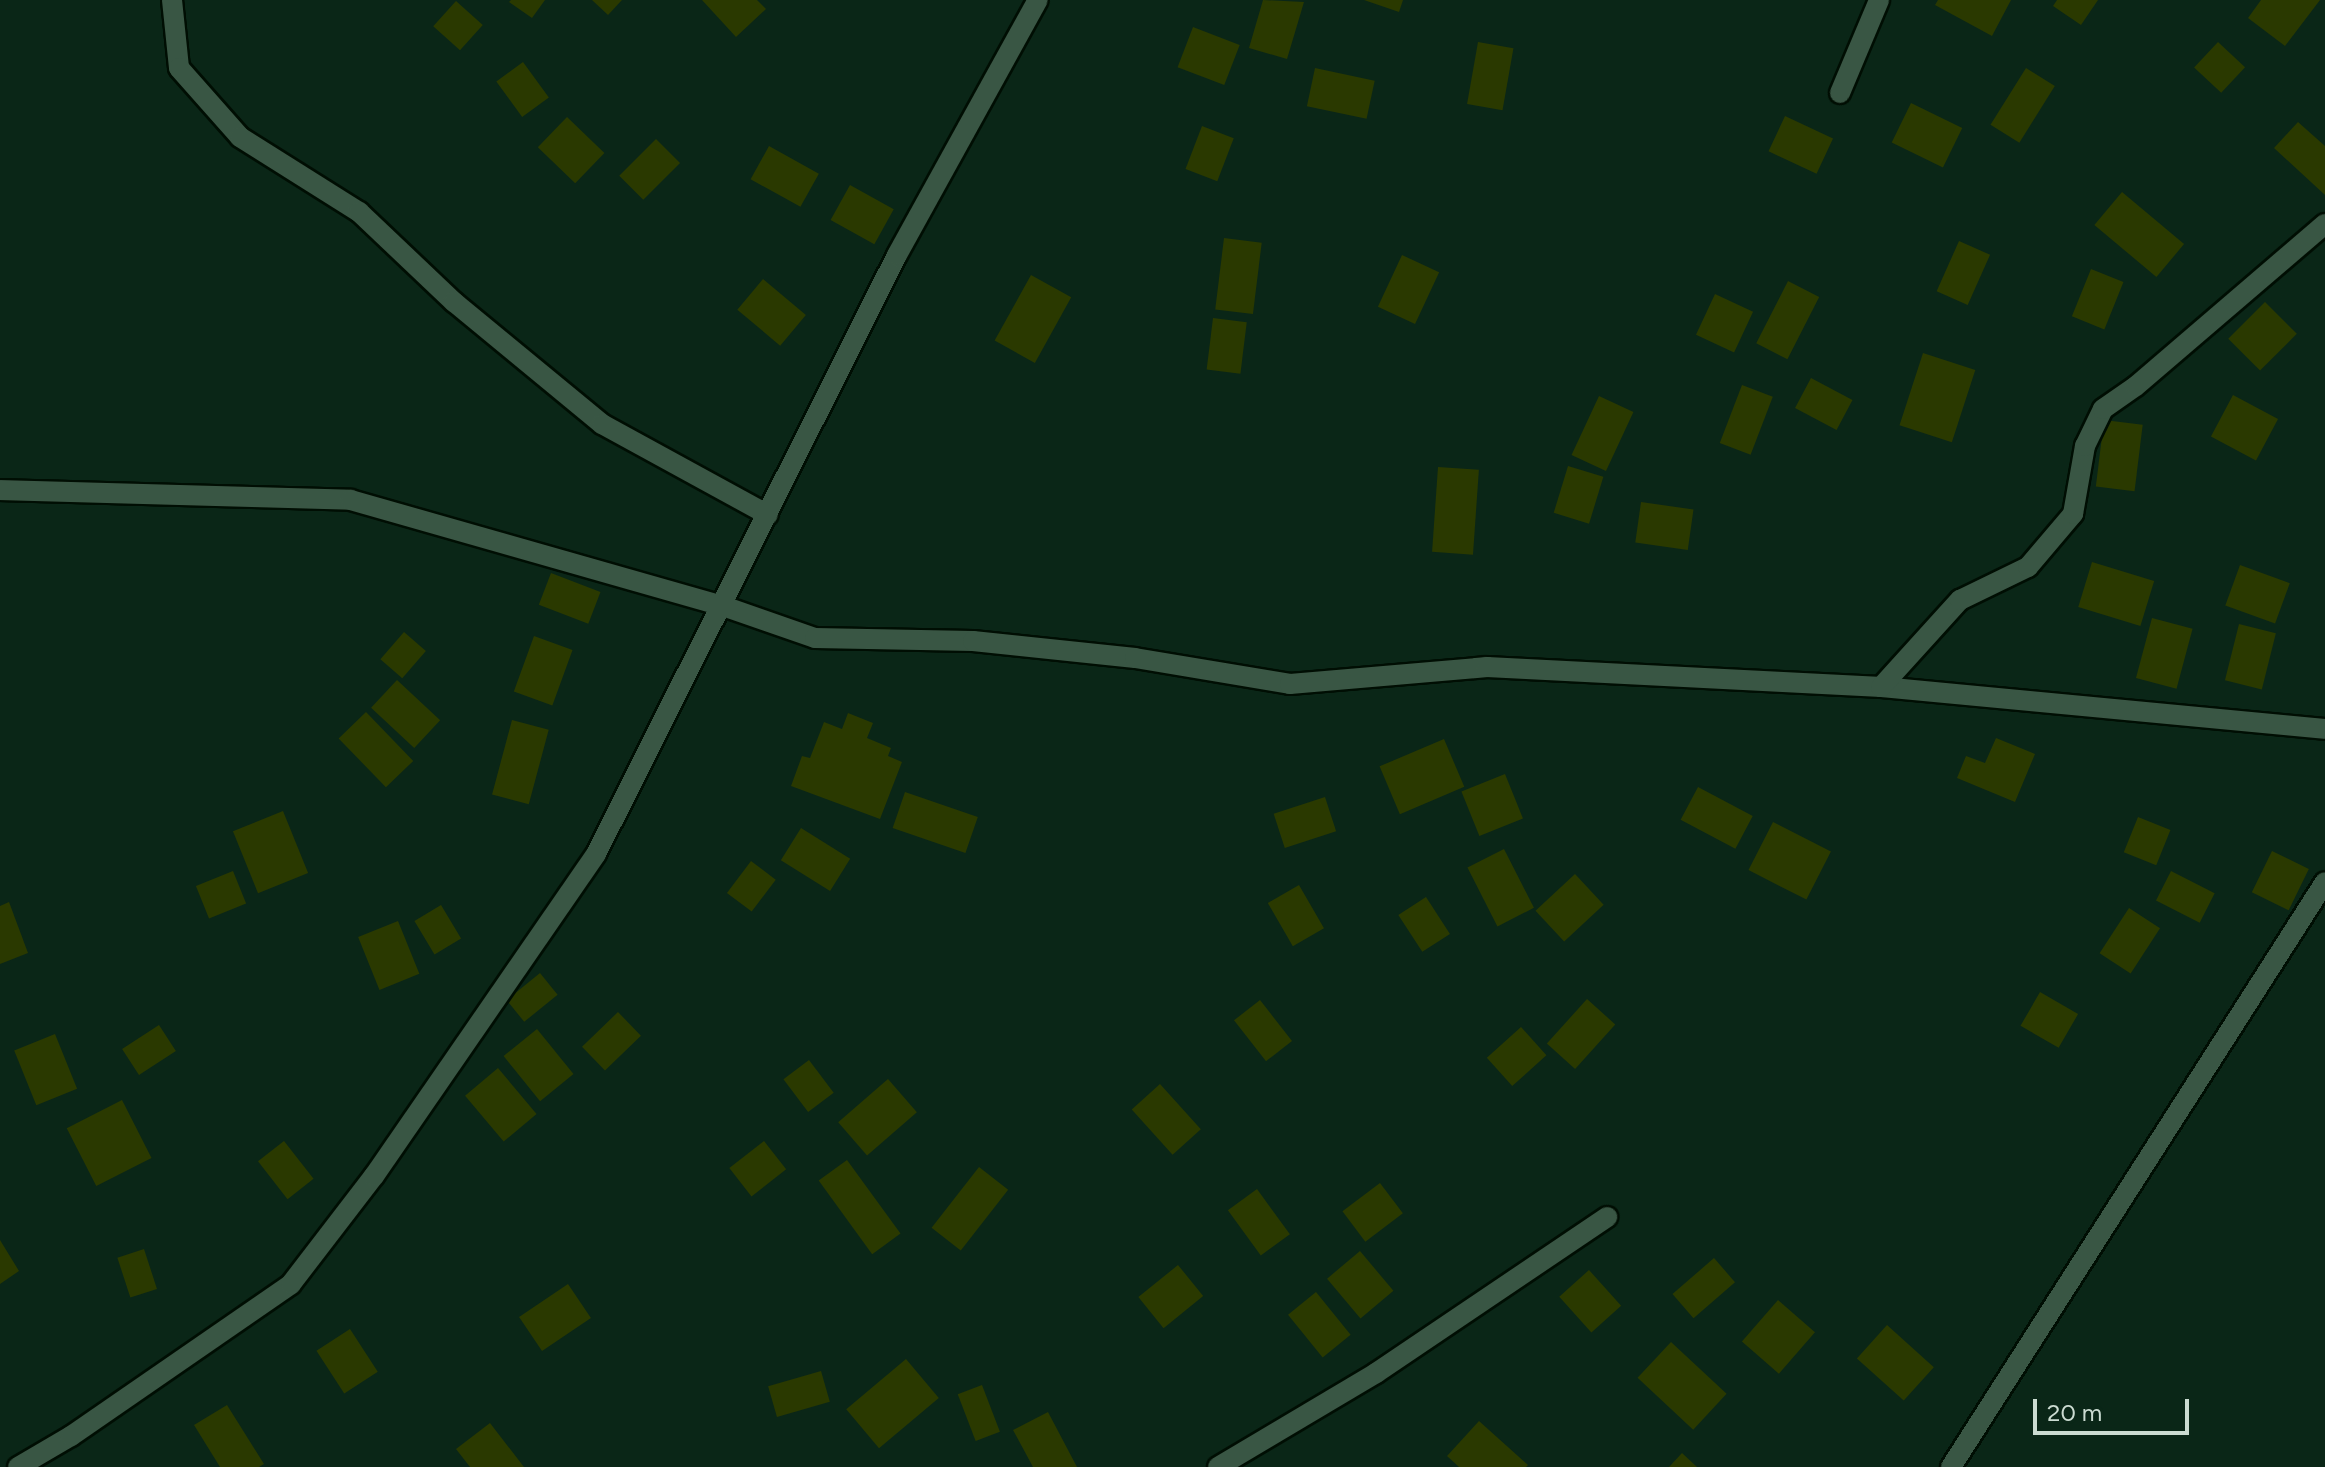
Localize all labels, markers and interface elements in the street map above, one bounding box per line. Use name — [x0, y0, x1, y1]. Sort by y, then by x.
scale bar — [2037, 1383, 2193, 1433]
text: 20 m — [2047, 1398, 2102, 1427]

